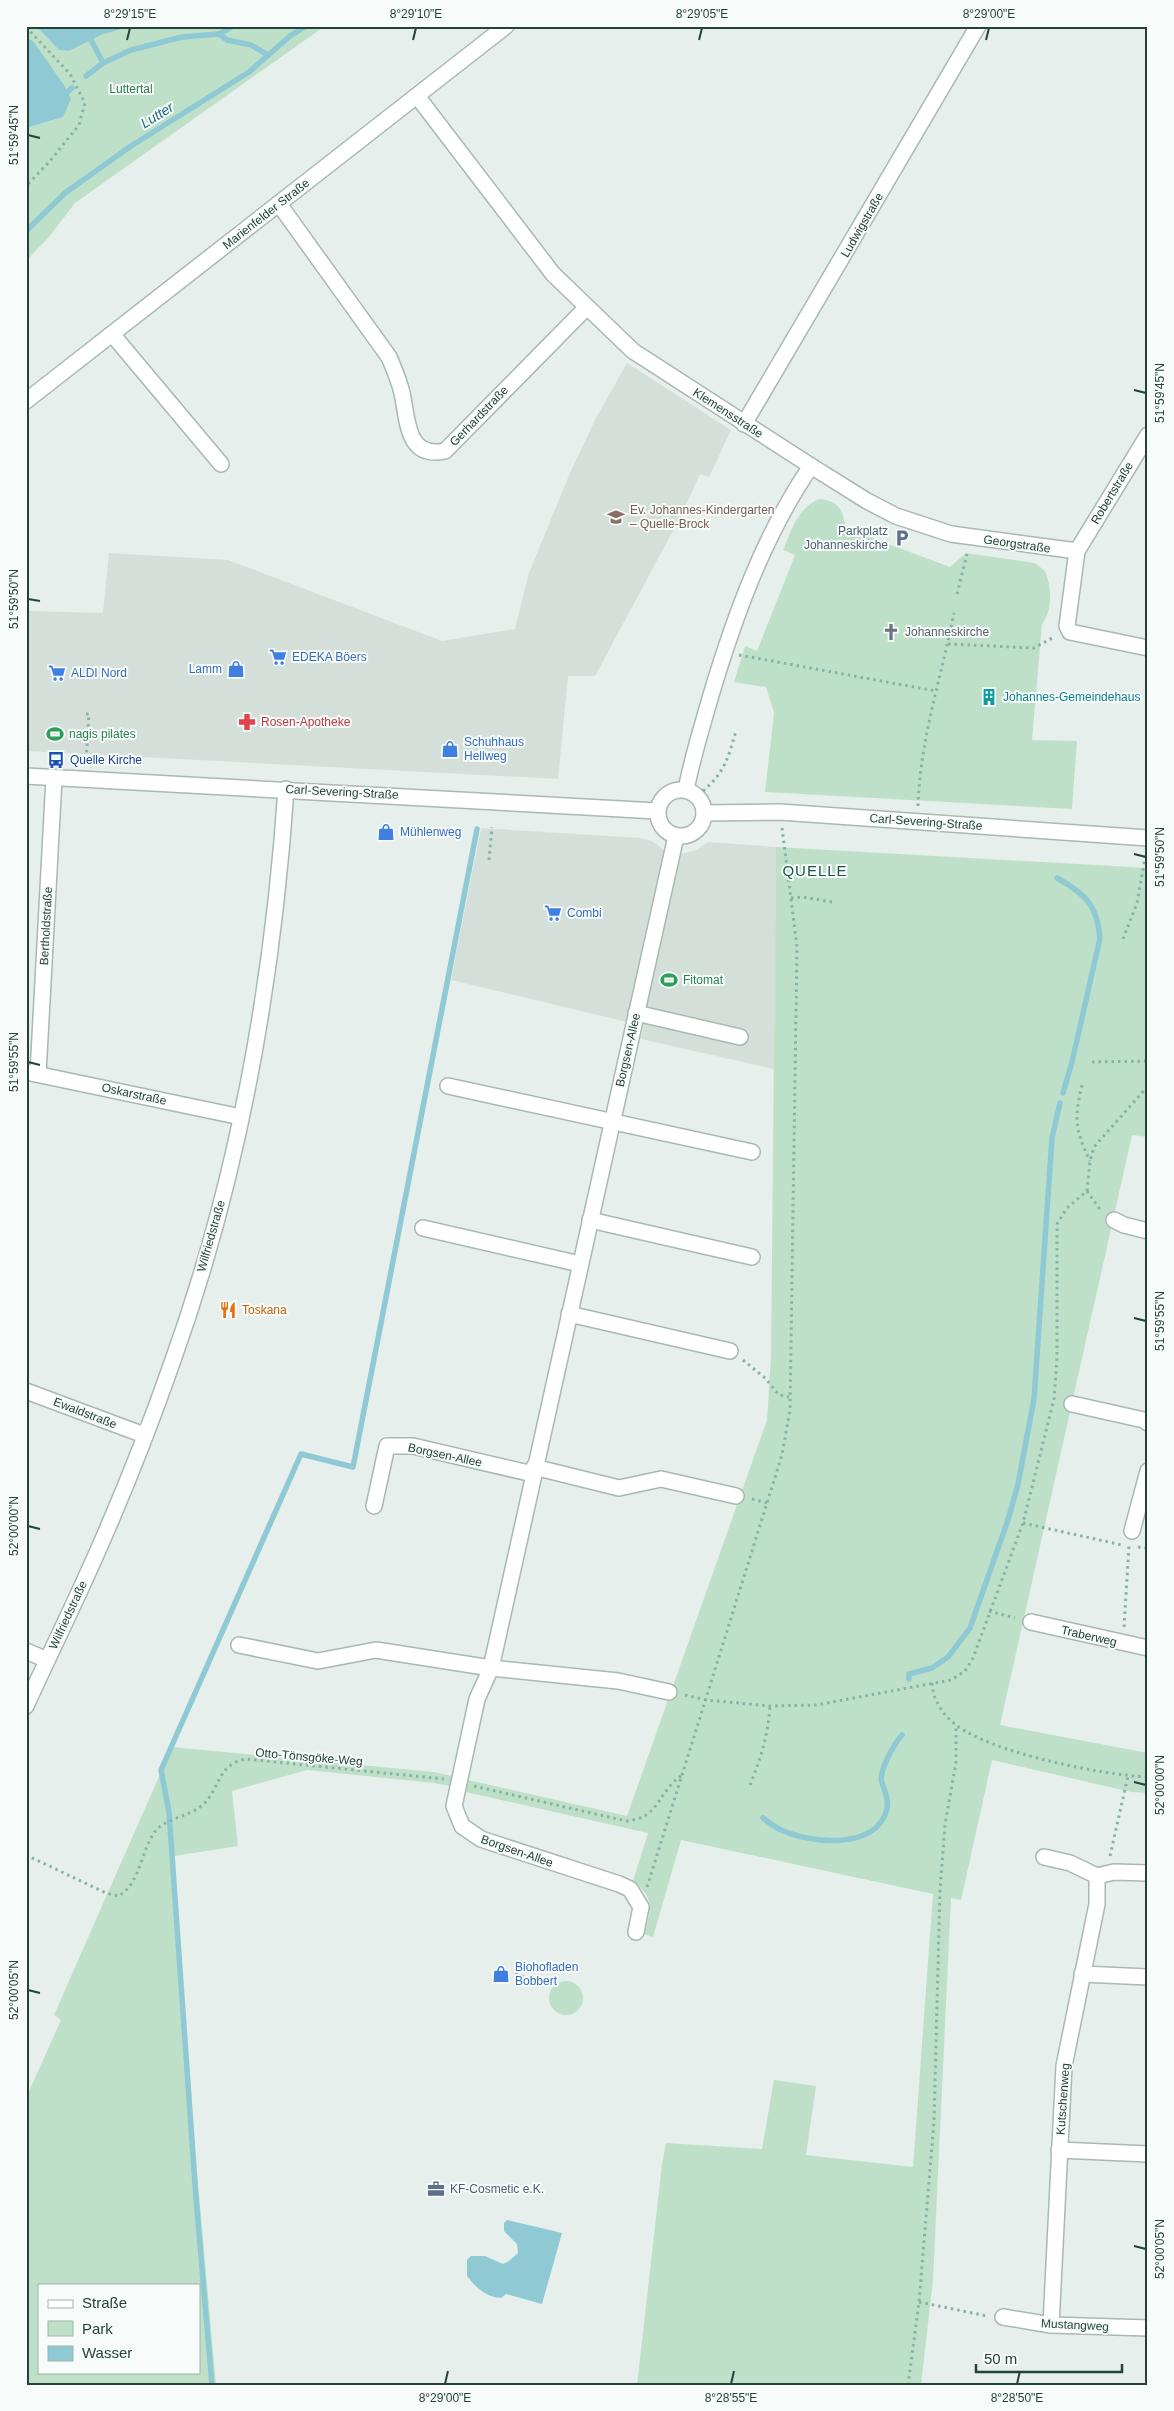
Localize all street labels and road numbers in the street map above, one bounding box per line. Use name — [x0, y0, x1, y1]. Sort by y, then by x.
street label: Marienfelder Straße — [220, 176, 312, 252]
street label: Ludwigstraße — [838, 190, 886, 260]
street label: Gerhardstraße — [447, 383, 511, 449]
street label: Klemensstraße — [690, 385, 766, 441]
street label: Robertstraße — [1088, 459, 1136, 527]
street label: Georgstraße — [983, 532, 1052, 556]
street label: Carl-Severing-Straße — [285, 782, 399, 802]
street label: Carl-Severing-Straße — [869, 811, 983, 833]
street label: Bertholdstraße — [37, 886, 55, 966]
street label: Borgsen-Allee — [613, 1011, 643, 1088]
street label: Oskarstraße — [100, 1080, 168, 1108]
street label: Wilfriedstraße — [194, 1198, 228, 1274]
street label: Ewaldstraße — [51, 1395, 119, 1432]
street label: Borgsen-Allee — [407, 1440, 484, 1470]
street label: Wilfriedstraße — [46, 1578, 90, 1651]
street label: Traberweg — [1060, 1623, 1118, 1649]
street label: Otto-Tönsgöke-Weg — [255, 1745, 363, 1769]
street label: Borgsen-Allee — [479, 1832, 555, 1870]
street label: Kutschenweg — [1054, 2063, 1072, 2135]
street label: Mustangweg — [1041, 2316, 1109, 2334]

